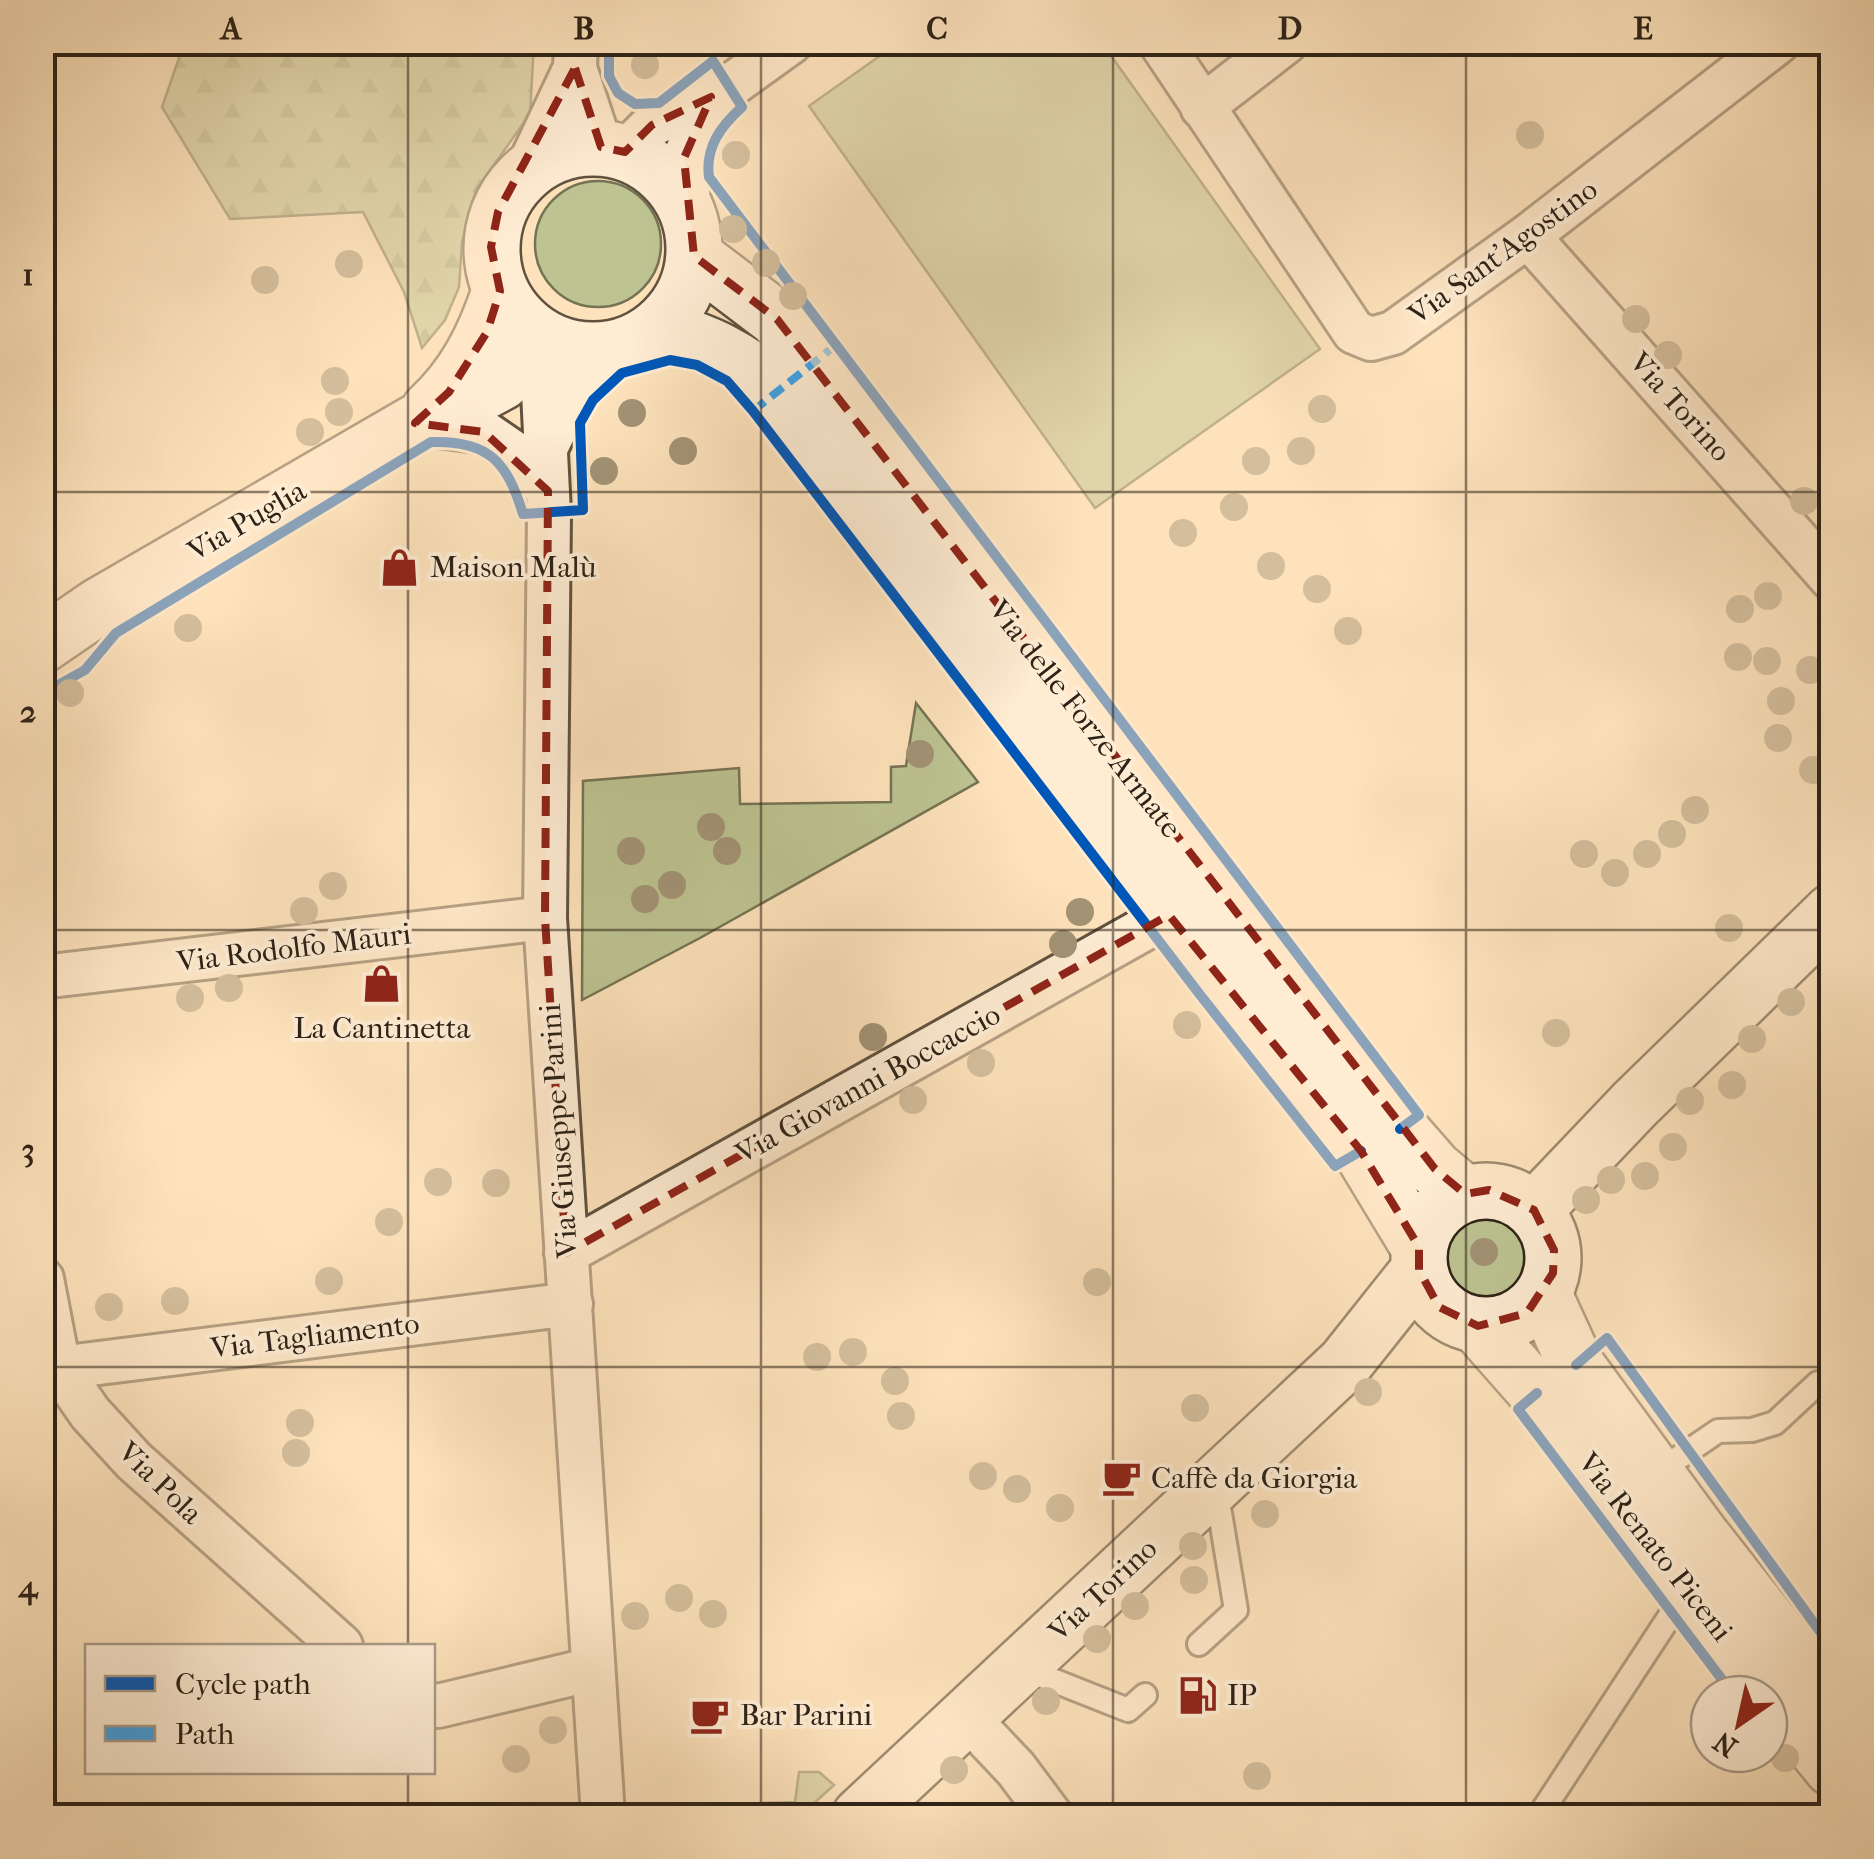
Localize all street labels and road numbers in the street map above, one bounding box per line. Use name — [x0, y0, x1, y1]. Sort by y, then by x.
street label: Via Sant'Agostino — [1401, 172, 1604, 333]
street label: Via Torino — [1621, 344, 1738, 469]
street label: Via Puglia — [181, 473, 313, 569]
street label: Via delle Forze Armate — [981, 592, 1189, 845]
street label: Via Rodolfo Mauri — [174, 916, 413, 980]
street label: Via Giovanni Boccaccio — [729, 997, 1006, 1172]
street label: Via Giuseppe Parini — [533, 1003, 585, 1260]
street label: Via Tagliamento — [208, 1306, 421, 1366]
street label: Via Pola — [110, 1434, 210, 1532]
street label: Via Renato Piceni — [1570, 1445, 1740, 1648]
street label: Via Torino — [1041, 1531, 1164, 1650]

